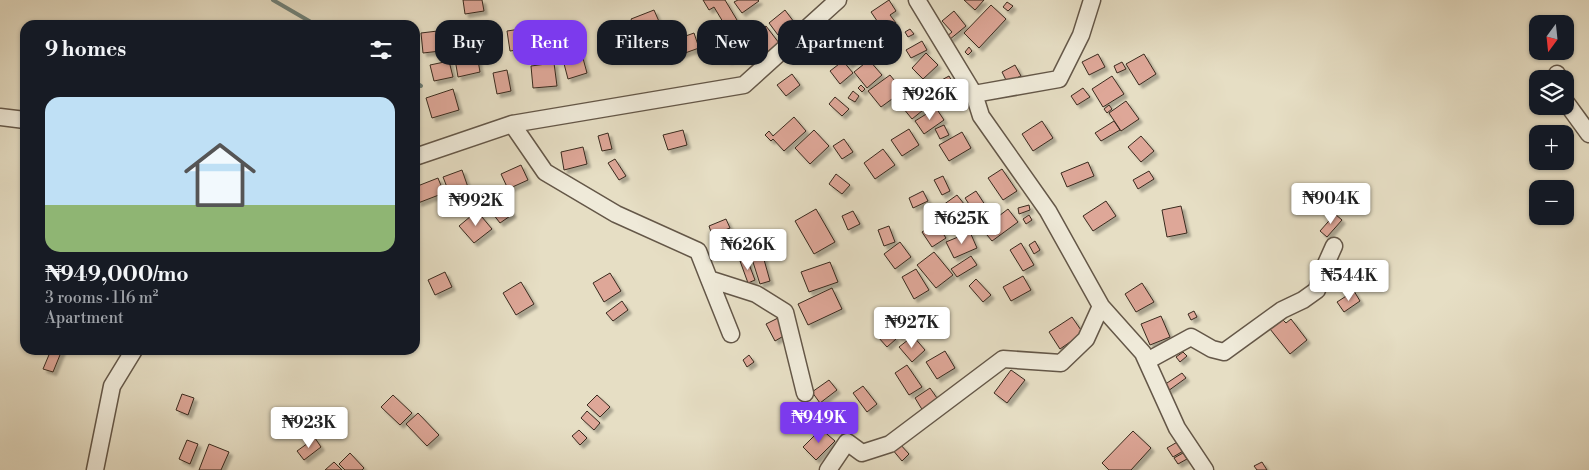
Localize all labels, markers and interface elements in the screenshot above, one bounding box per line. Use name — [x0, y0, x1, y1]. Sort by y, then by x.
north arrow — [1529, 15, 1574, 60]
map controls — [1529, 15, 1574, 225]
chip: Buy — [435, 20, 503, 65]
chip: Rent — [513, 20, 587, 65]
chip: Filters — [597, 20, 687, 65]
chip: New — [697, 20, 768, 65]
chip: Apartment — [778, 20, 902, 65]
icon: filters — [367, 36, 395, 64]
text: 9 homes — [45, 37, 126, 63]
button: layers — [1529, 70, 1574, 115]
pin: ₦926K — [895, 78, 965, 121]
text: ₦926K — [902, 85, 958, 105]
button: + — [1529, 125, 1574, 170]
icon: home — [175, 130, 265, 220]
button: − — [1529, 180, 1574, 225]
pin: ₦904K — [1296, 182, 1366, 225]
pin: ₦992K — [441, 184, 511, 227]
text: ₦904K — [1302, 189, 1360, 209]
text: ₦992K — [448, 191, 504, 211]
pin: ₦625K — [927, 202, 997, 245]
text: ₦625K — [935, 209, 989, 229]
pin: ₦626K — [713, 228, 783, 271]
text: ₦626K — [720, 235, 776, 255]
pin: ₦544K — [1314, 260, 1384, 302]
text: ₦949,000/mo — [45, 262, 189, 288]
text: ₦544K — [1321, 266, 1377, 286]
text: 3 rooms · 116 m² — [45, 288, 158, 308]
pin: ₦927K — [877, 306, 947, 349]
text: Apartment — [45, 308, 124, 328]
text: ₦927K — [885, 313, 939, 333]
pin: ₦949K — [784, 402, 854, 444]
pin: ₦923K — [274, 406, 344, 449]
text: ₦949K — [791, 408, 847, 428]
text: ₦923K — [282, 413, 336, 433]

